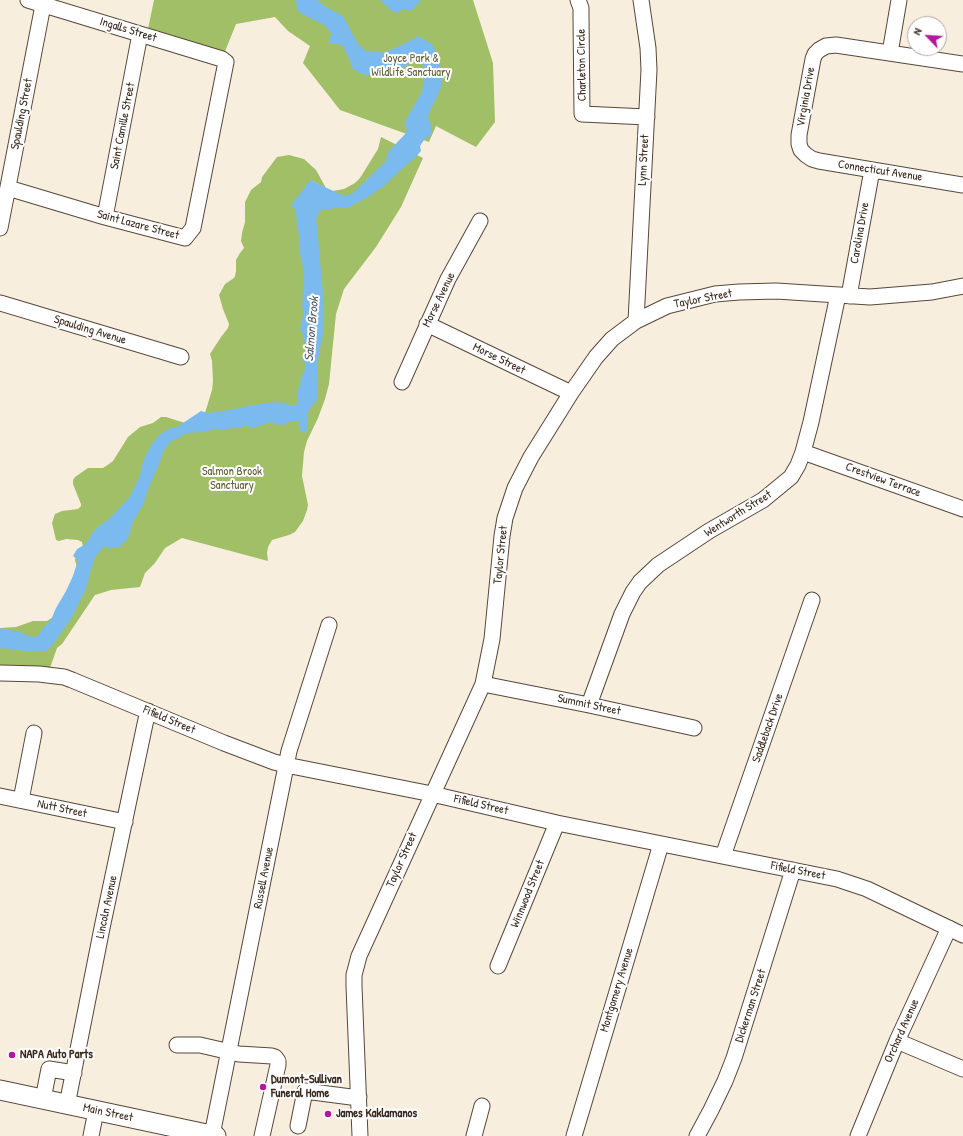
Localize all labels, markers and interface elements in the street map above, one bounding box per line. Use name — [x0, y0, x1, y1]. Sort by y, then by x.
street label: Ingalls Street — [98, 15, 158, 45]
north arrow — [907, 16, 947, 56]
text: N — [909, 26, 925, 37]
street label: Charleton Circle — [574, 29, 590, 101]
park label: Joyce Park & Wildlife Sanctuary — [371, 52, 451, 80]
street label: Virginia Drive — [794, 66, 818, 128]
street label: Spaulding Street — [8, 77, 36, 151]
street label: Saint Camille Street — [108, 81, 138, 171]
street label: Lynn Street — [635, 134, 653, 186]
street label: Connecticut Avenue — [837, 157, 923, 185]
street label: Carolina Drive — [848, 201, 872, 265]
street label: Saint Lazare Street — [95, 207, 181, 243]
street label: Morse Avenue — [420, 270, 458, 330]
street label: Taylor Street — [673, 286, 733, 312]
water label: Salmon Brook — [301, 296, 323, 362]
street label: Spaulding Avenue — [52, 312, 128, 348]
street label: Morse Street — [470, 340, 528, 378]
street label: Crestview Terrace — [843, 460, 923, 500]
park label: Salmon Brook Sanctuary — [202, 465, 262, 493]
street label: Wentworth Street — [702, 488, 774, 540]
street label: Taylor Street — [491, 525, 511, 585]
street label: Summit Street — [556, 691, 622, 719]
street label: Saddleback Drive — [749, 692, 787, 764]
street label: Fifield Street — [141, 703, 197, 737]
street label: Fifield Street — [452, 792, 510, 818]
street label: Nutt Street — [36, 797, 88, 821]
street label: Taylor Street — [383, 830, 421, 890]
street label: Russell Avenue — [251, 846, 277, 910]
street label: Winnwood Street — [508, 858, 548, 930]
street label: Fifield Street — [769, 859, 827, 883]
street label: Lincoln Avenue — [93, 874, 121, 940]
street label: Montgomery Avenue — [597, 946, 637, 1034]
street label: Dickerman Street — [732, 967, 770, 1045]
street label: Orchard Avenue — [882, 997, 922, 1065]
place label: NAPA Auto Parts — [20, 1048, 93, 1062]
marker: NAPA Auto Parts — [7, 1050, 17, 1060]
place label: Dumont-Sullivan Funeral Home — [271, 1073, 342, 1101]
marker: Dumont-Sullivan Funeral Home — [258, 1082, 268, 1092]
street label: Main Street — [82, 1101, 134, 1125]
place label: James Kaklamanos — [336, 1107, 417, 1121]
marker: James Kaklamanos — [323, 1109, 333, 1119]

